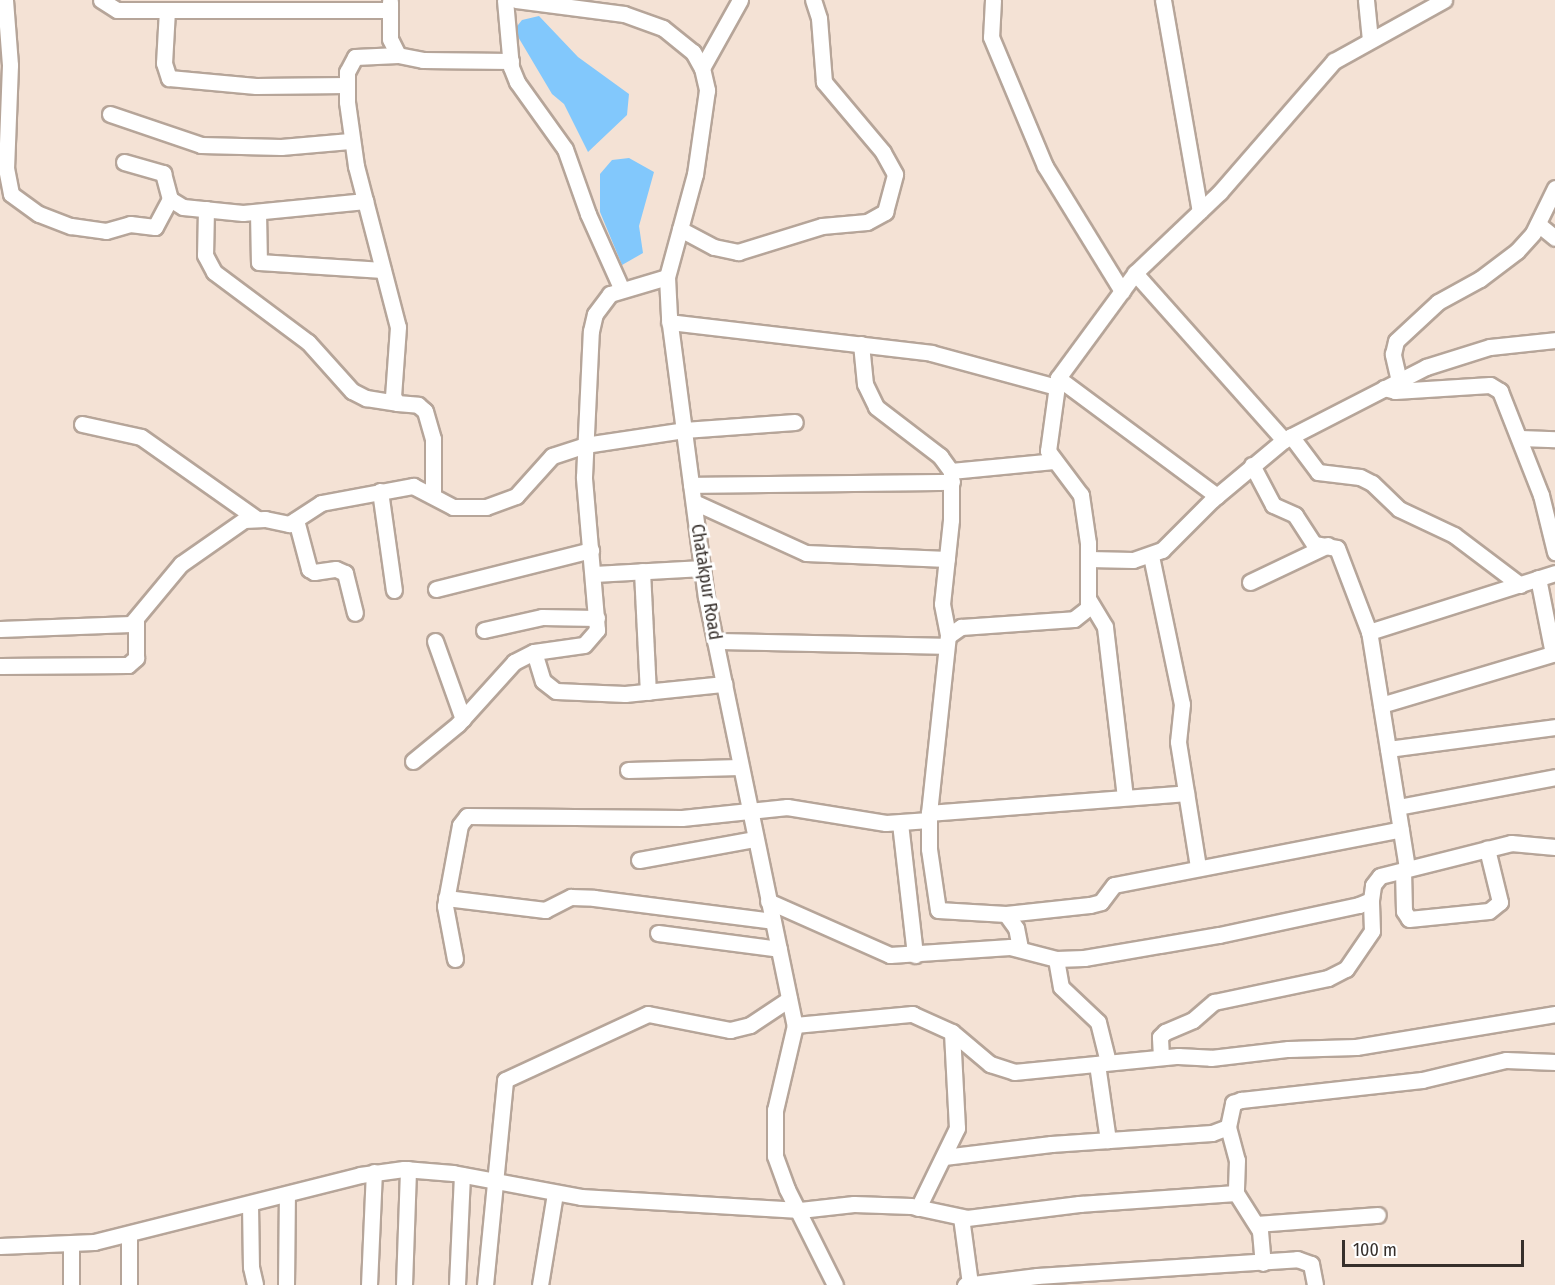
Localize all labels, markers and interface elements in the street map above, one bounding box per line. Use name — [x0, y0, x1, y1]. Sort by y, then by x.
street label: Chatakpur Road — [686, 523, 726, 641]
scale bar — [1345, 1228, 1526, 1266]
text: 100 m — [1353, 1239, 1397, 1261]

